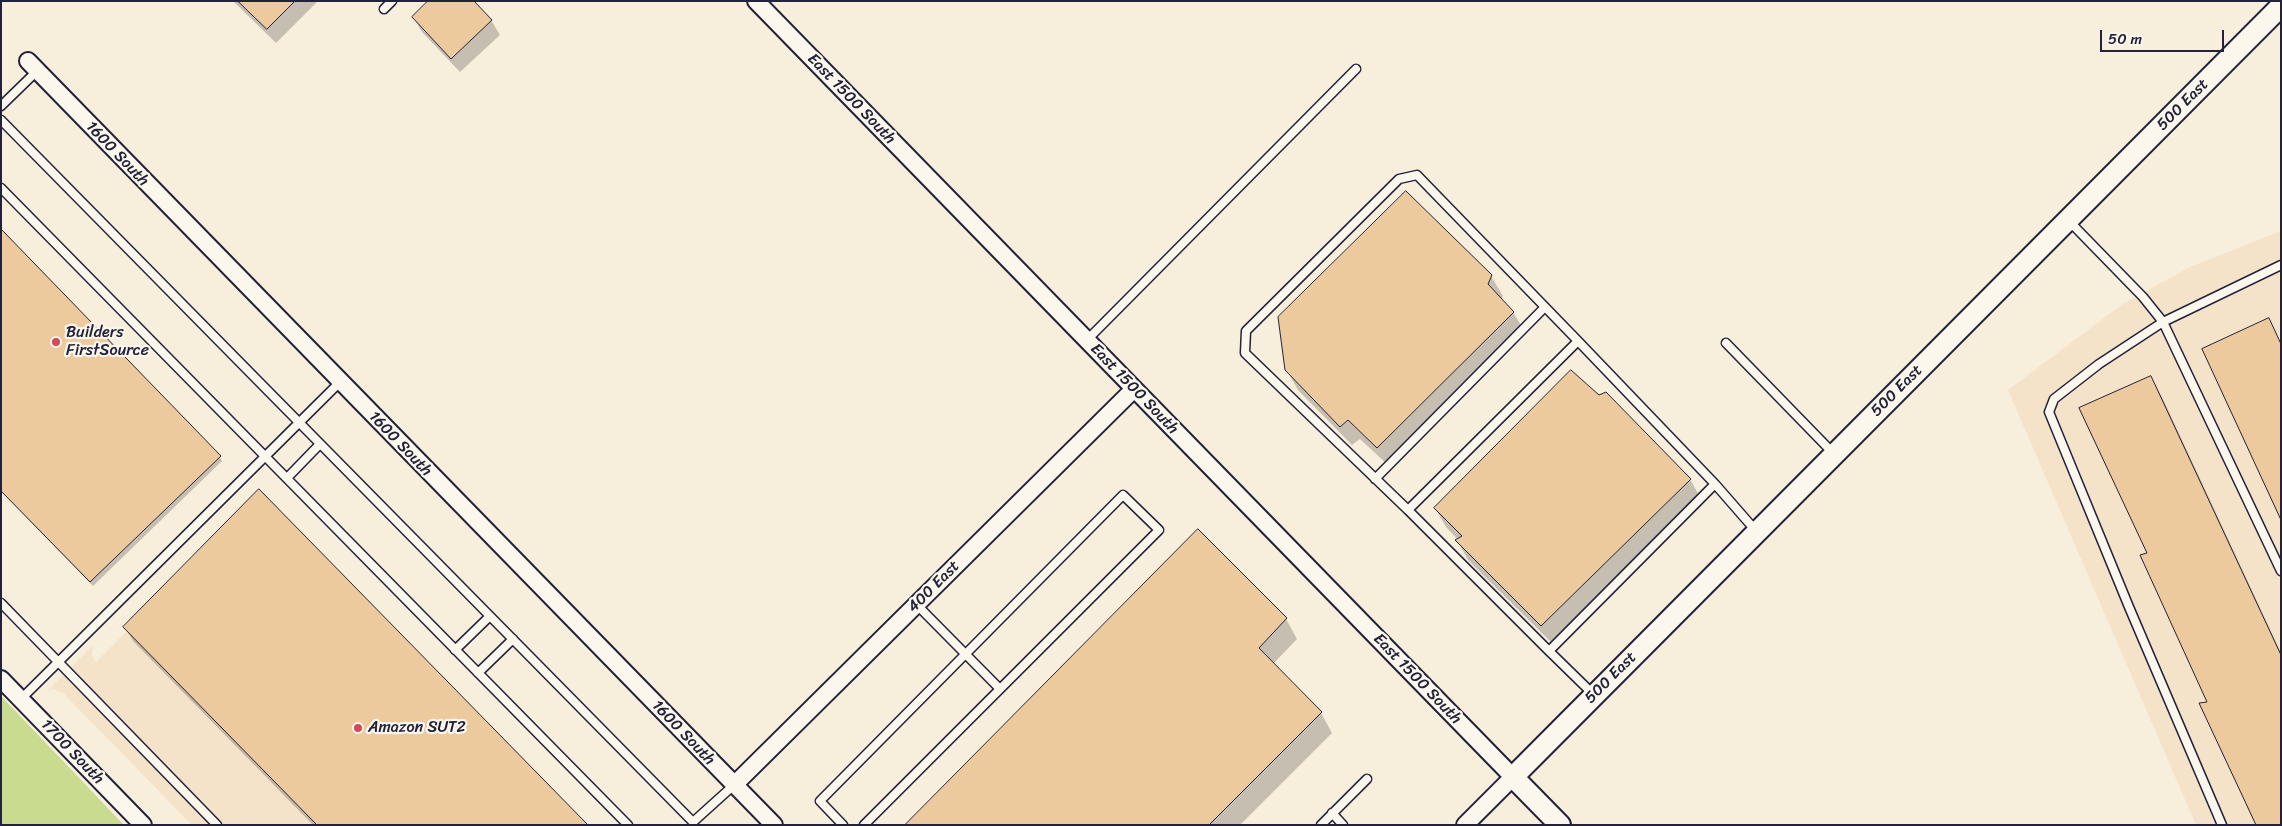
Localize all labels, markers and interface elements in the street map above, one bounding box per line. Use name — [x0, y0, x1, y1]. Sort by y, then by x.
scale bar — [2102, 20, 2226, 52]
text: 50 m — [2108, 26, 2142, 52]
street label: East 1500 South — [803, 50, 899, 148]
street label: 500 East — [2153, 75, 2213, 135]
street label: 1600 South — [81, 118, 153, 190]
place label: Builders FirstSource — [66, 323, 149, 361]
marker: Builders FirstSource — [50, 336, 62, 348]
street label: East 1500 South — [1086, 340, 1182, 438]
street label: 500 East — [1867, 361, 1927, 421]
street label: 1600 South — [364, 408, 436, 480]
street label: 400 East — [904, 557, 964, 617]
street label: East 1500 South — [1369, 630, 1465, 728]
street label: 500 East — [1581, 648, 1641, 708]
street label: 1600 South — [647, 697, 719, 769]
street label: 1700 South — [36, 716, 108, 788]
place label: Amazon SUT2 — [368, 718, 466, 738]
marker: Amazon SUT2 — [352, 722, 364, 734]

